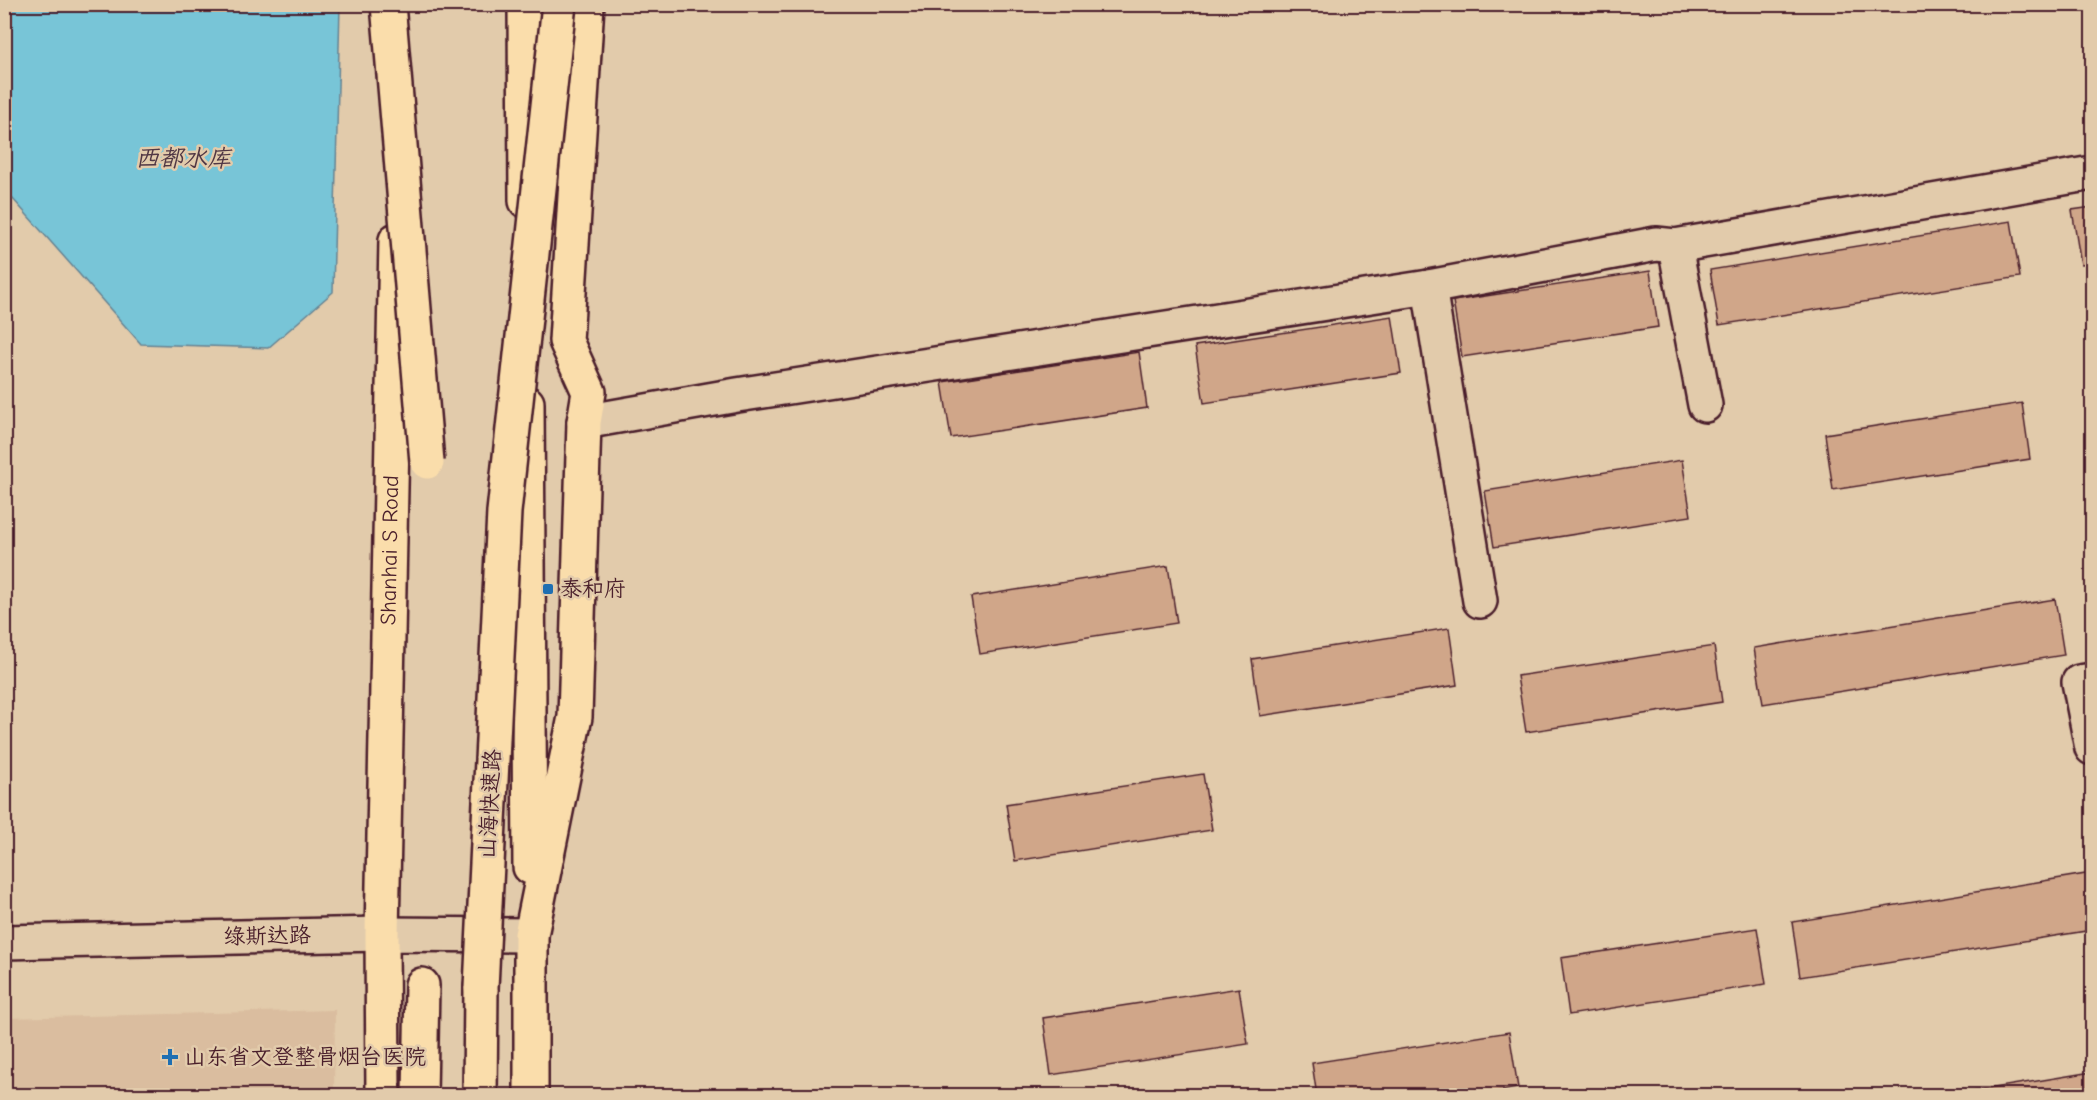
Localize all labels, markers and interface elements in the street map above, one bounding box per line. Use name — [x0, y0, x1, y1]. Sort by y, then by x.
water label: 西都水库 — [135, 144, 233, 172]
street label: Shanhai S Road — [375, 475, 404, 625]
place label: 泰和府 — [560, 576, 626, 602]
marker: 泰和府 — [541, 582, 555, 596]
street label: 山海快速路 — [474, 748, 506, 860]
street label: 绿斯达路 — [223, 922, 311, 950]
place label: 山东省文登整骨烟台医院 — [184, 1044, 426, 1070]
marker: 山东省文登整骨烟台医院 — [161, 1048, 179, 1066]

